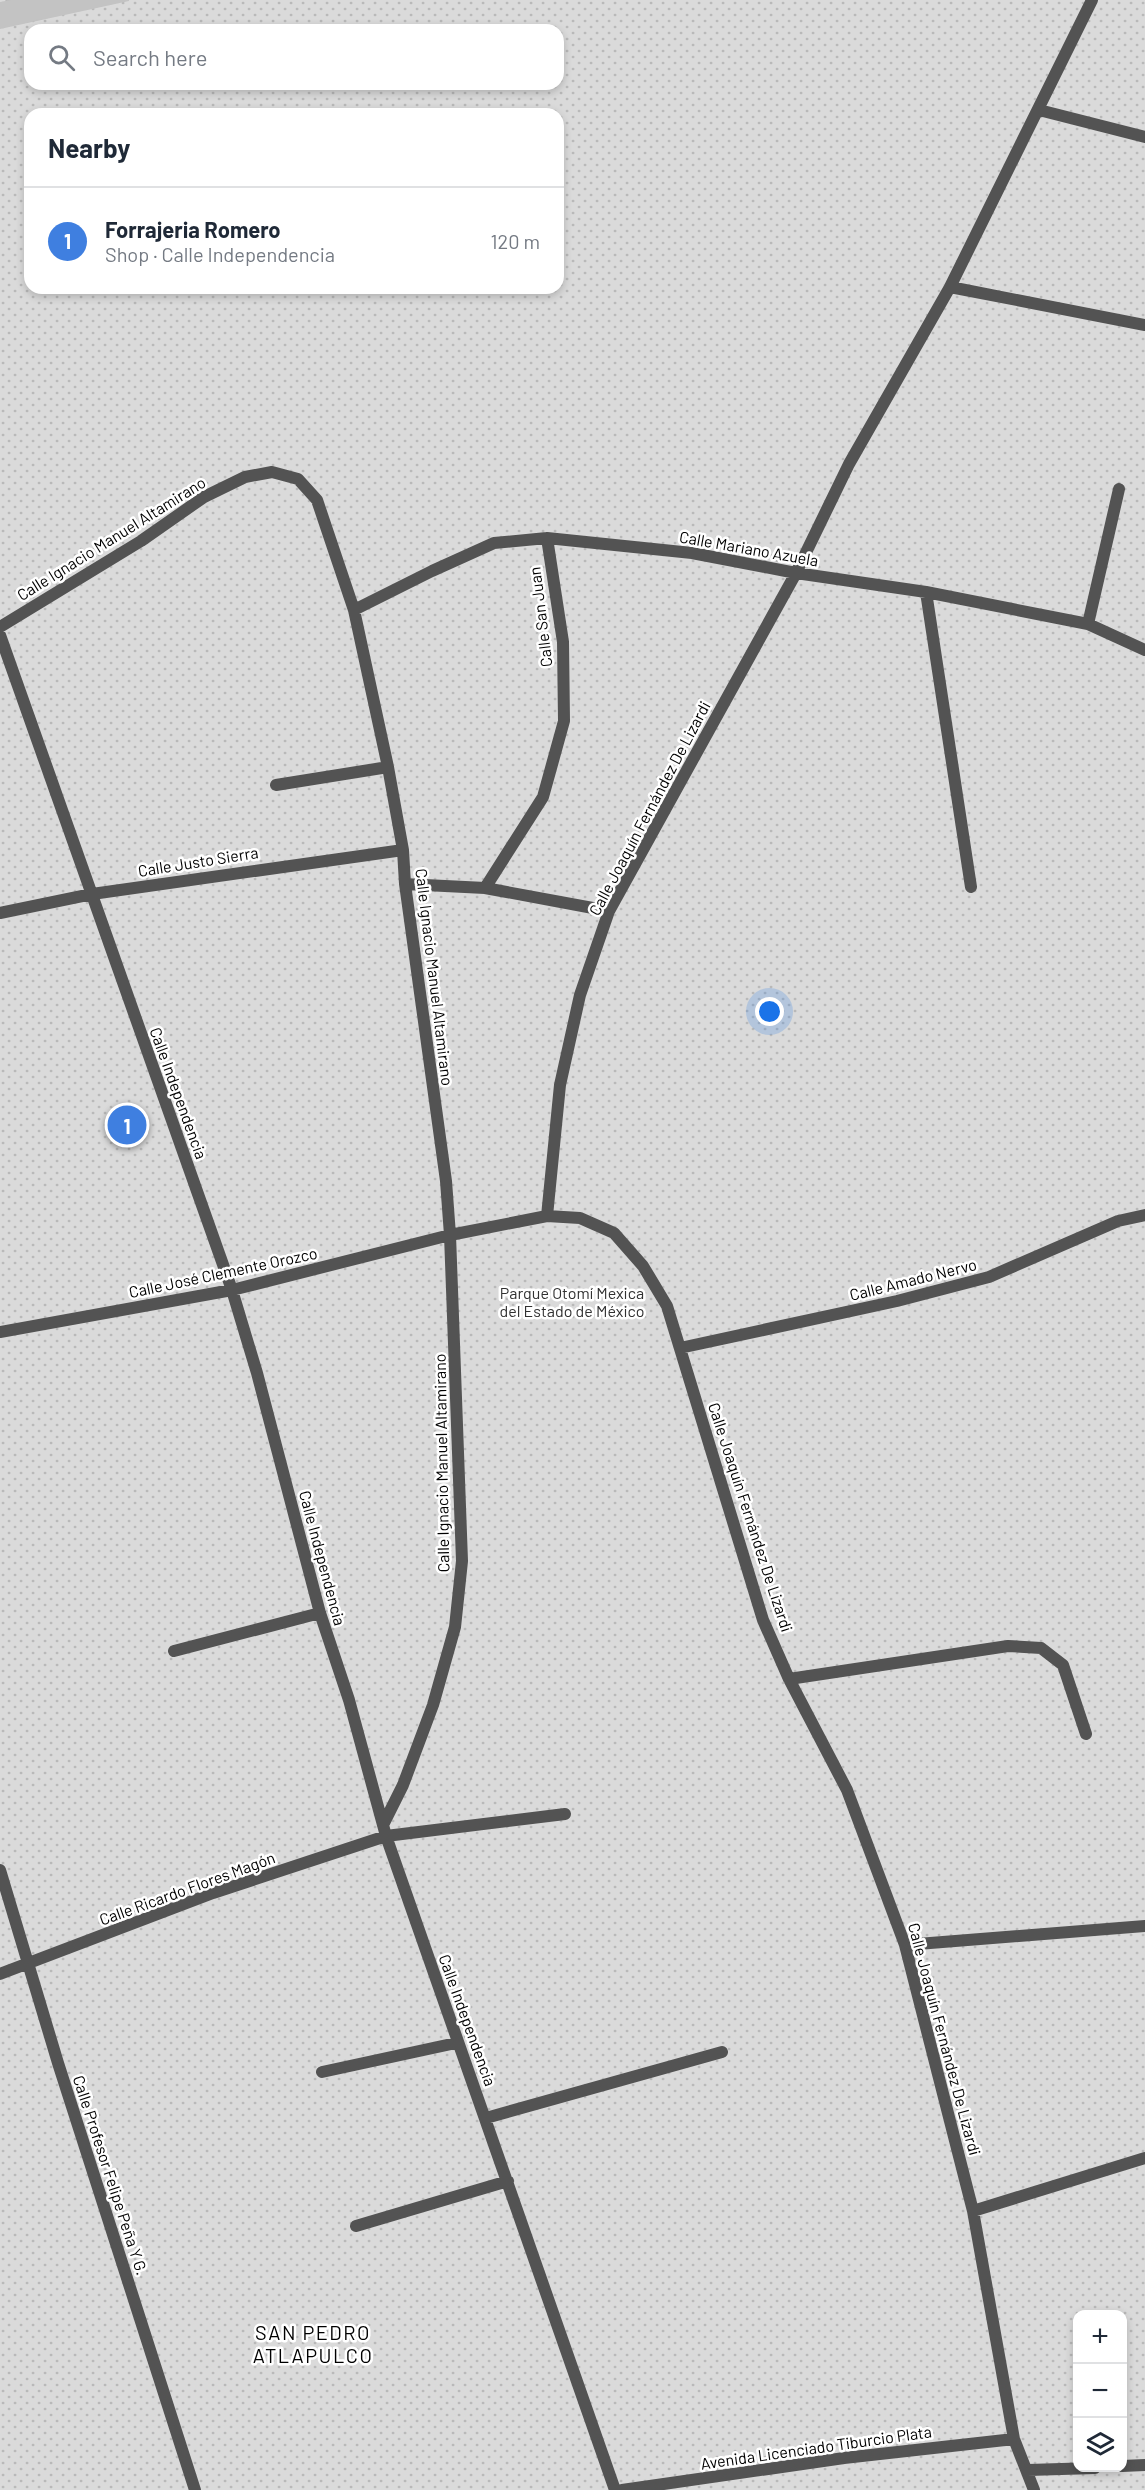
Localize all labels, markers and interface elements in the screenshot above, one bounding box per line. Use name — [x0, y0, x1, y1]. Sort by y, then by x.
search box — [24, 24, 564, 90]
icon: search — [45, 41, 78, 74]
text: Search here — [93, 44, 207, 70]
text: Nearby — [48, 132, 130, 163]
text: Forrajeria Romero — [105, 216, 281, 242]
text: 1 — [64, 229, 71, 253]
text: 120 m — [490, 229, 540, 253]
text: Shop · Calle Independencia — [105, 242, 335, 266]
street label: Calle Ignacio Manuel Altamirano — [13, 472, 209, 604]
street label: Calle Mariano Azuela — [678, 526, 820, 570]
street label: Calle San Juan — [524, 566, 556, 668]
street label: Calle Joaquín Fernández De Lizardi — [584, 698, 714, 918]
street label: Calle Justo Sierra — [136, 842, 260, 880]
street label: Calle Ignacio Manuel Altamirano — [412, 867, 458, 1087]
your location — [755, 997, 784, 1026]
street label: Calle Independencia — [146, 1024, 212, 1162]
pin: 1 — [108, 1102, 146, 1148]
street label: Calle José Clemente Orozco — [127, 1243, 319, 1301]
street label: Calle Amado Nervo — [847, 1254, 979, 1304]
park label: Parque Otomí Mexica del Estado de México — [499, 1283, 645, 1320]
street label: Calle Ignacio Manuel Altamirano — [430, 1353, 452, 1573]
street label: Calle Joaquín Fernández De Lizardi — [705, 1400, 797, 1634]
street label: Calle Independencia — [296, 1488, 350, 1628]
street label: Calle Ricardo Flores Magón — [97, 1847, 277, 1929]
street label: Calle Joaquín Fernández De Lizardi — [905, 1921, 985, 2157]
street label: Calle Independencia — [435, 1951, 501, 2089]
street label: Calle Profesor Felipe Peña Y G. — [70, 2073, 152, 2277]
map controls — [1073, 2310, 1127, 2472]
button: + — [1073, 2310, 1127, 2364]
district label: SAN PEDRO ATLAPULCO — [253, 2320, 373, 2367]
button: − — [1073, 2364, 1127, 2418]
button: layers — [1073, 2418, 1127, 2472]
street label: Avenida Licenciado Tiburcio Plata — [699, 2421, 933, 2473]

